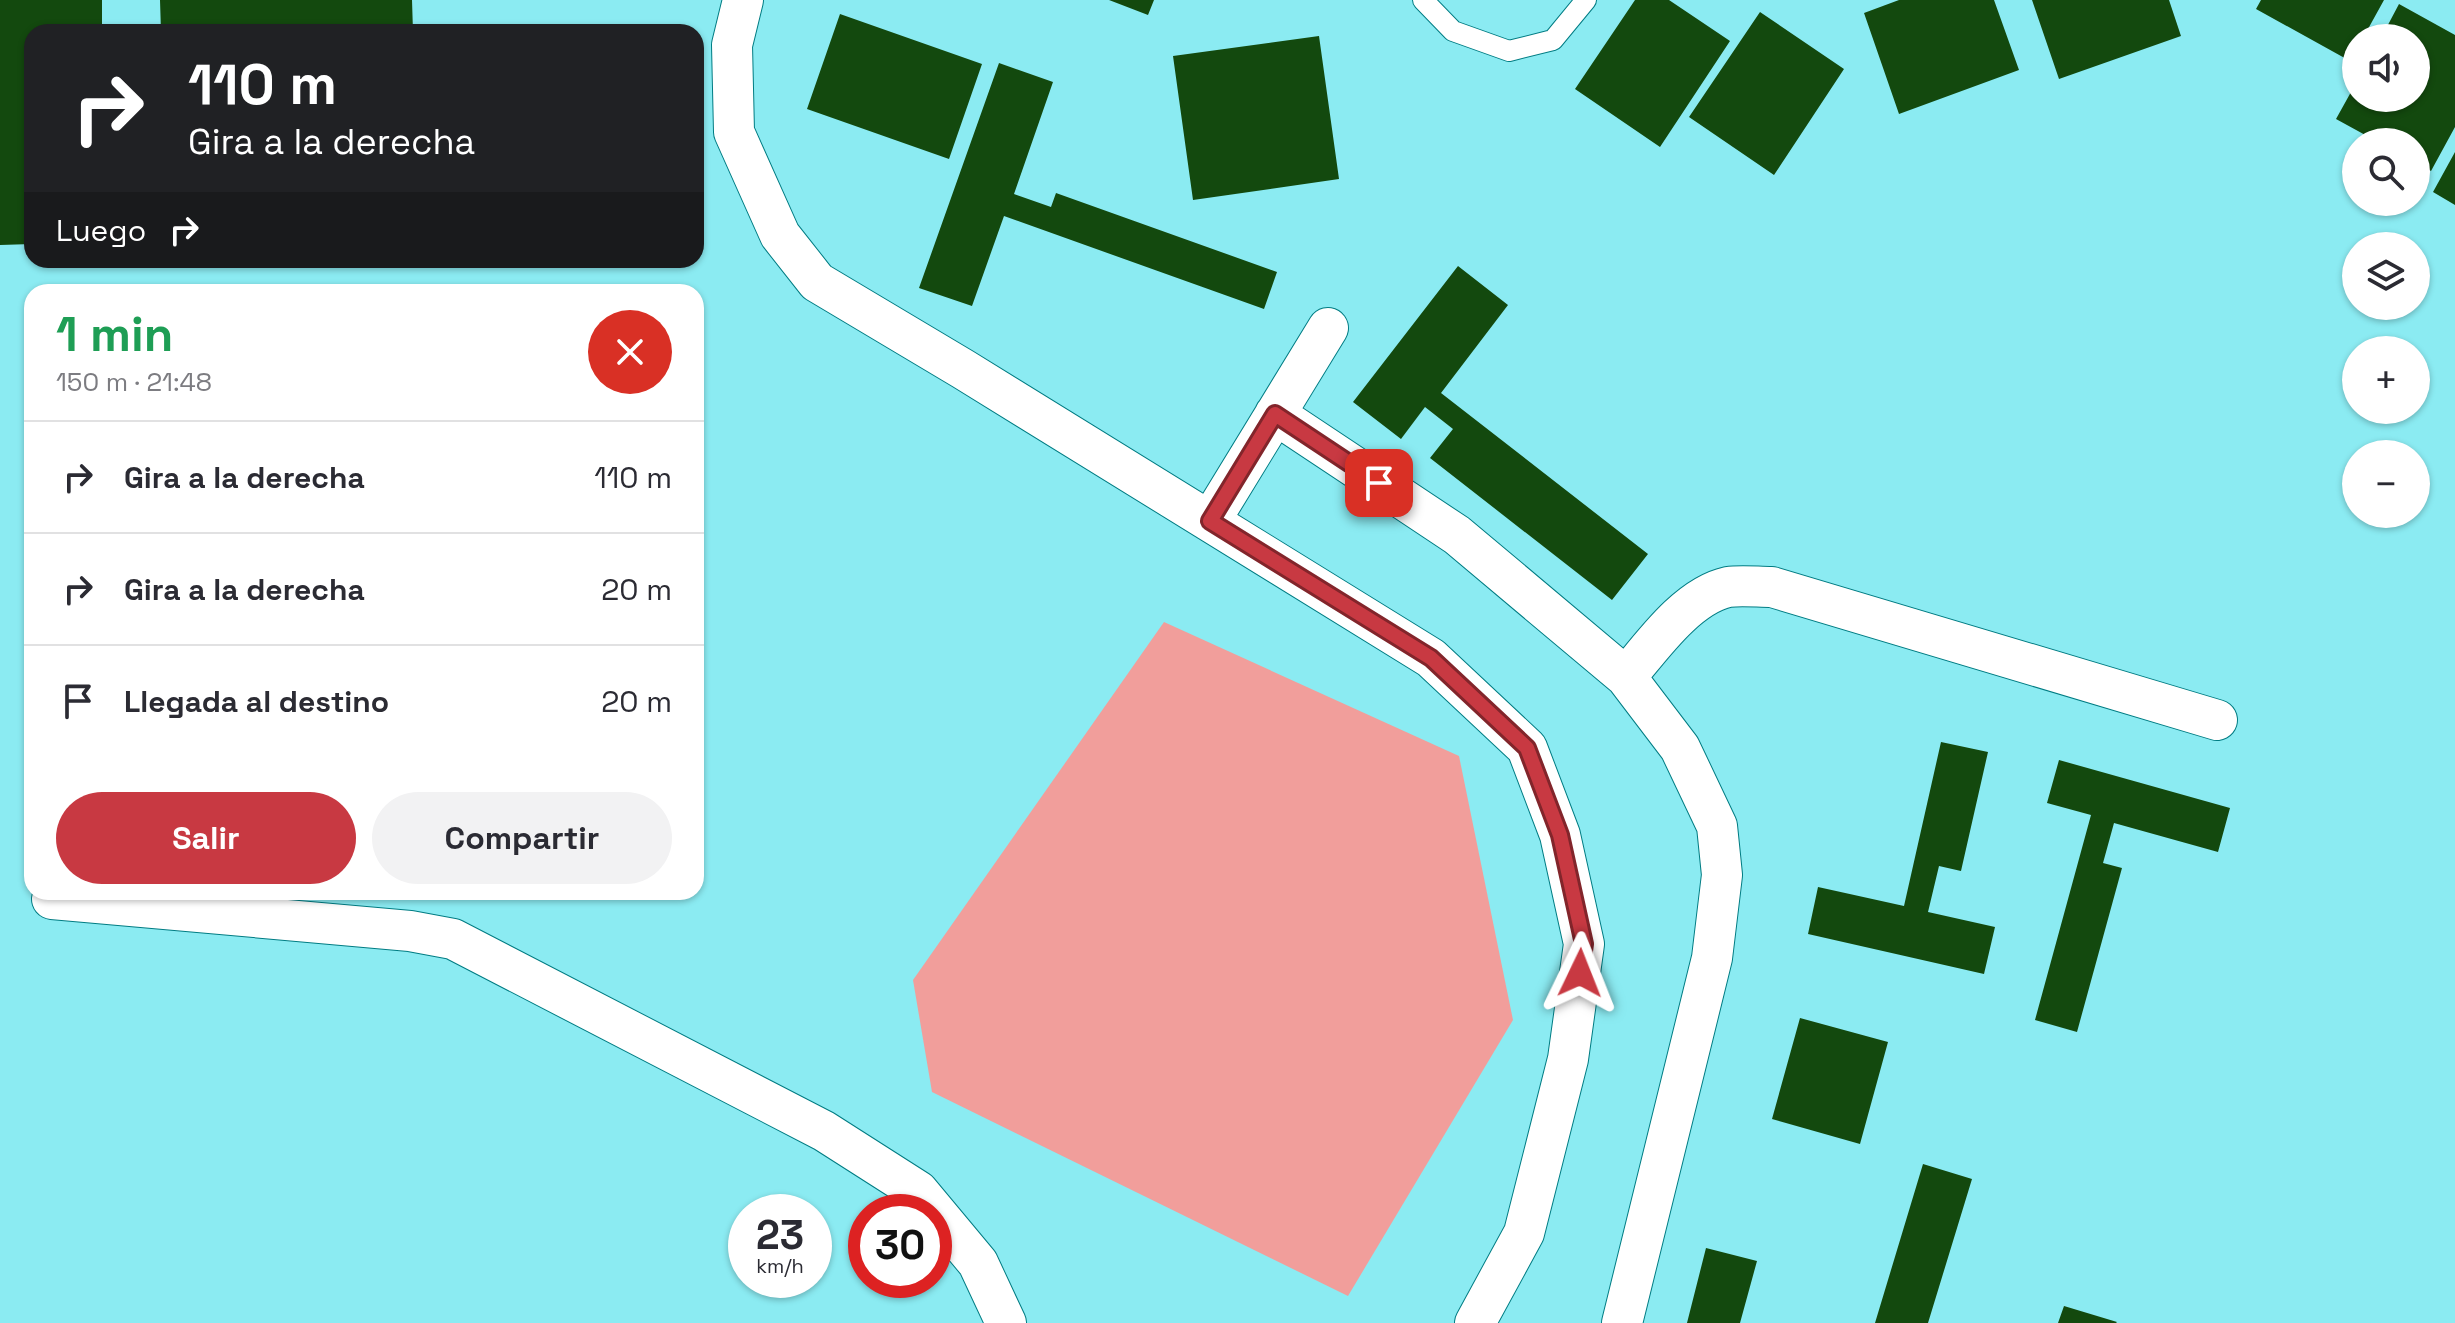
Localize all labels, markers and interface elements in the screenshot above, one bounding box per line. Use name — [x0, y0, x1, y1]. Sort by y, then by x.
map controls — [2342, 24, 2430, 528]
button: sound — [2342, 24, 2430, 112]
text: 110 m — [188, 49, 337, 120]
icon: right — [56, 56, 160, 160]
text: Gira a la derecha — [188, 119, 475, 165]
button: search — [2342, 128, 2430, 216]
icon: right — [162, 208, 206, 252]
text: Luego — [56, 211, 146, 250]
button: layers — [2342, 232, 2430, 320]
text: 1 min — [56, 304, 173, 365]
button: close — [588, 310, 672, 394]
button: + — [2342, 336, 2430, 424]
text: 150 m · 21:48 — [56, 365, 212, 399]
button: − — [2342, 440, 2430, 528]
pin — [1345, 449, 1413, 517]
icon: right — [56, 455, 100, 499]
text: Gira a la derecha — [124, 458, 365, 497]
text: 110 m — [594, 458, 672, 497]
icon: arrive — [1357, 461, 1401, 505]
icon: right — [56, 567, 100, 611]
text: Gira a la derecha — [124, 570, 365, 609]
text: 20 m — [601, 570, 672, 609]
icon: arrive — [56, 679, 100, 723]
text: Llegada al destino — [124, 682, 389, 721]
text: 20 m — [601, 682, 672, 721]
button: Salir — [56, 792, 356, 884]
button: Compartir — [372, 792, 672, 884]
position arrow — [1538, 931, 1622, 1015]
speed limit sign: 30 — [848, 1194, 952, 1298]
text: 23 — [756, 1210, 804, 1261]
text: km/h — [756, 1253, 804, 1279]

